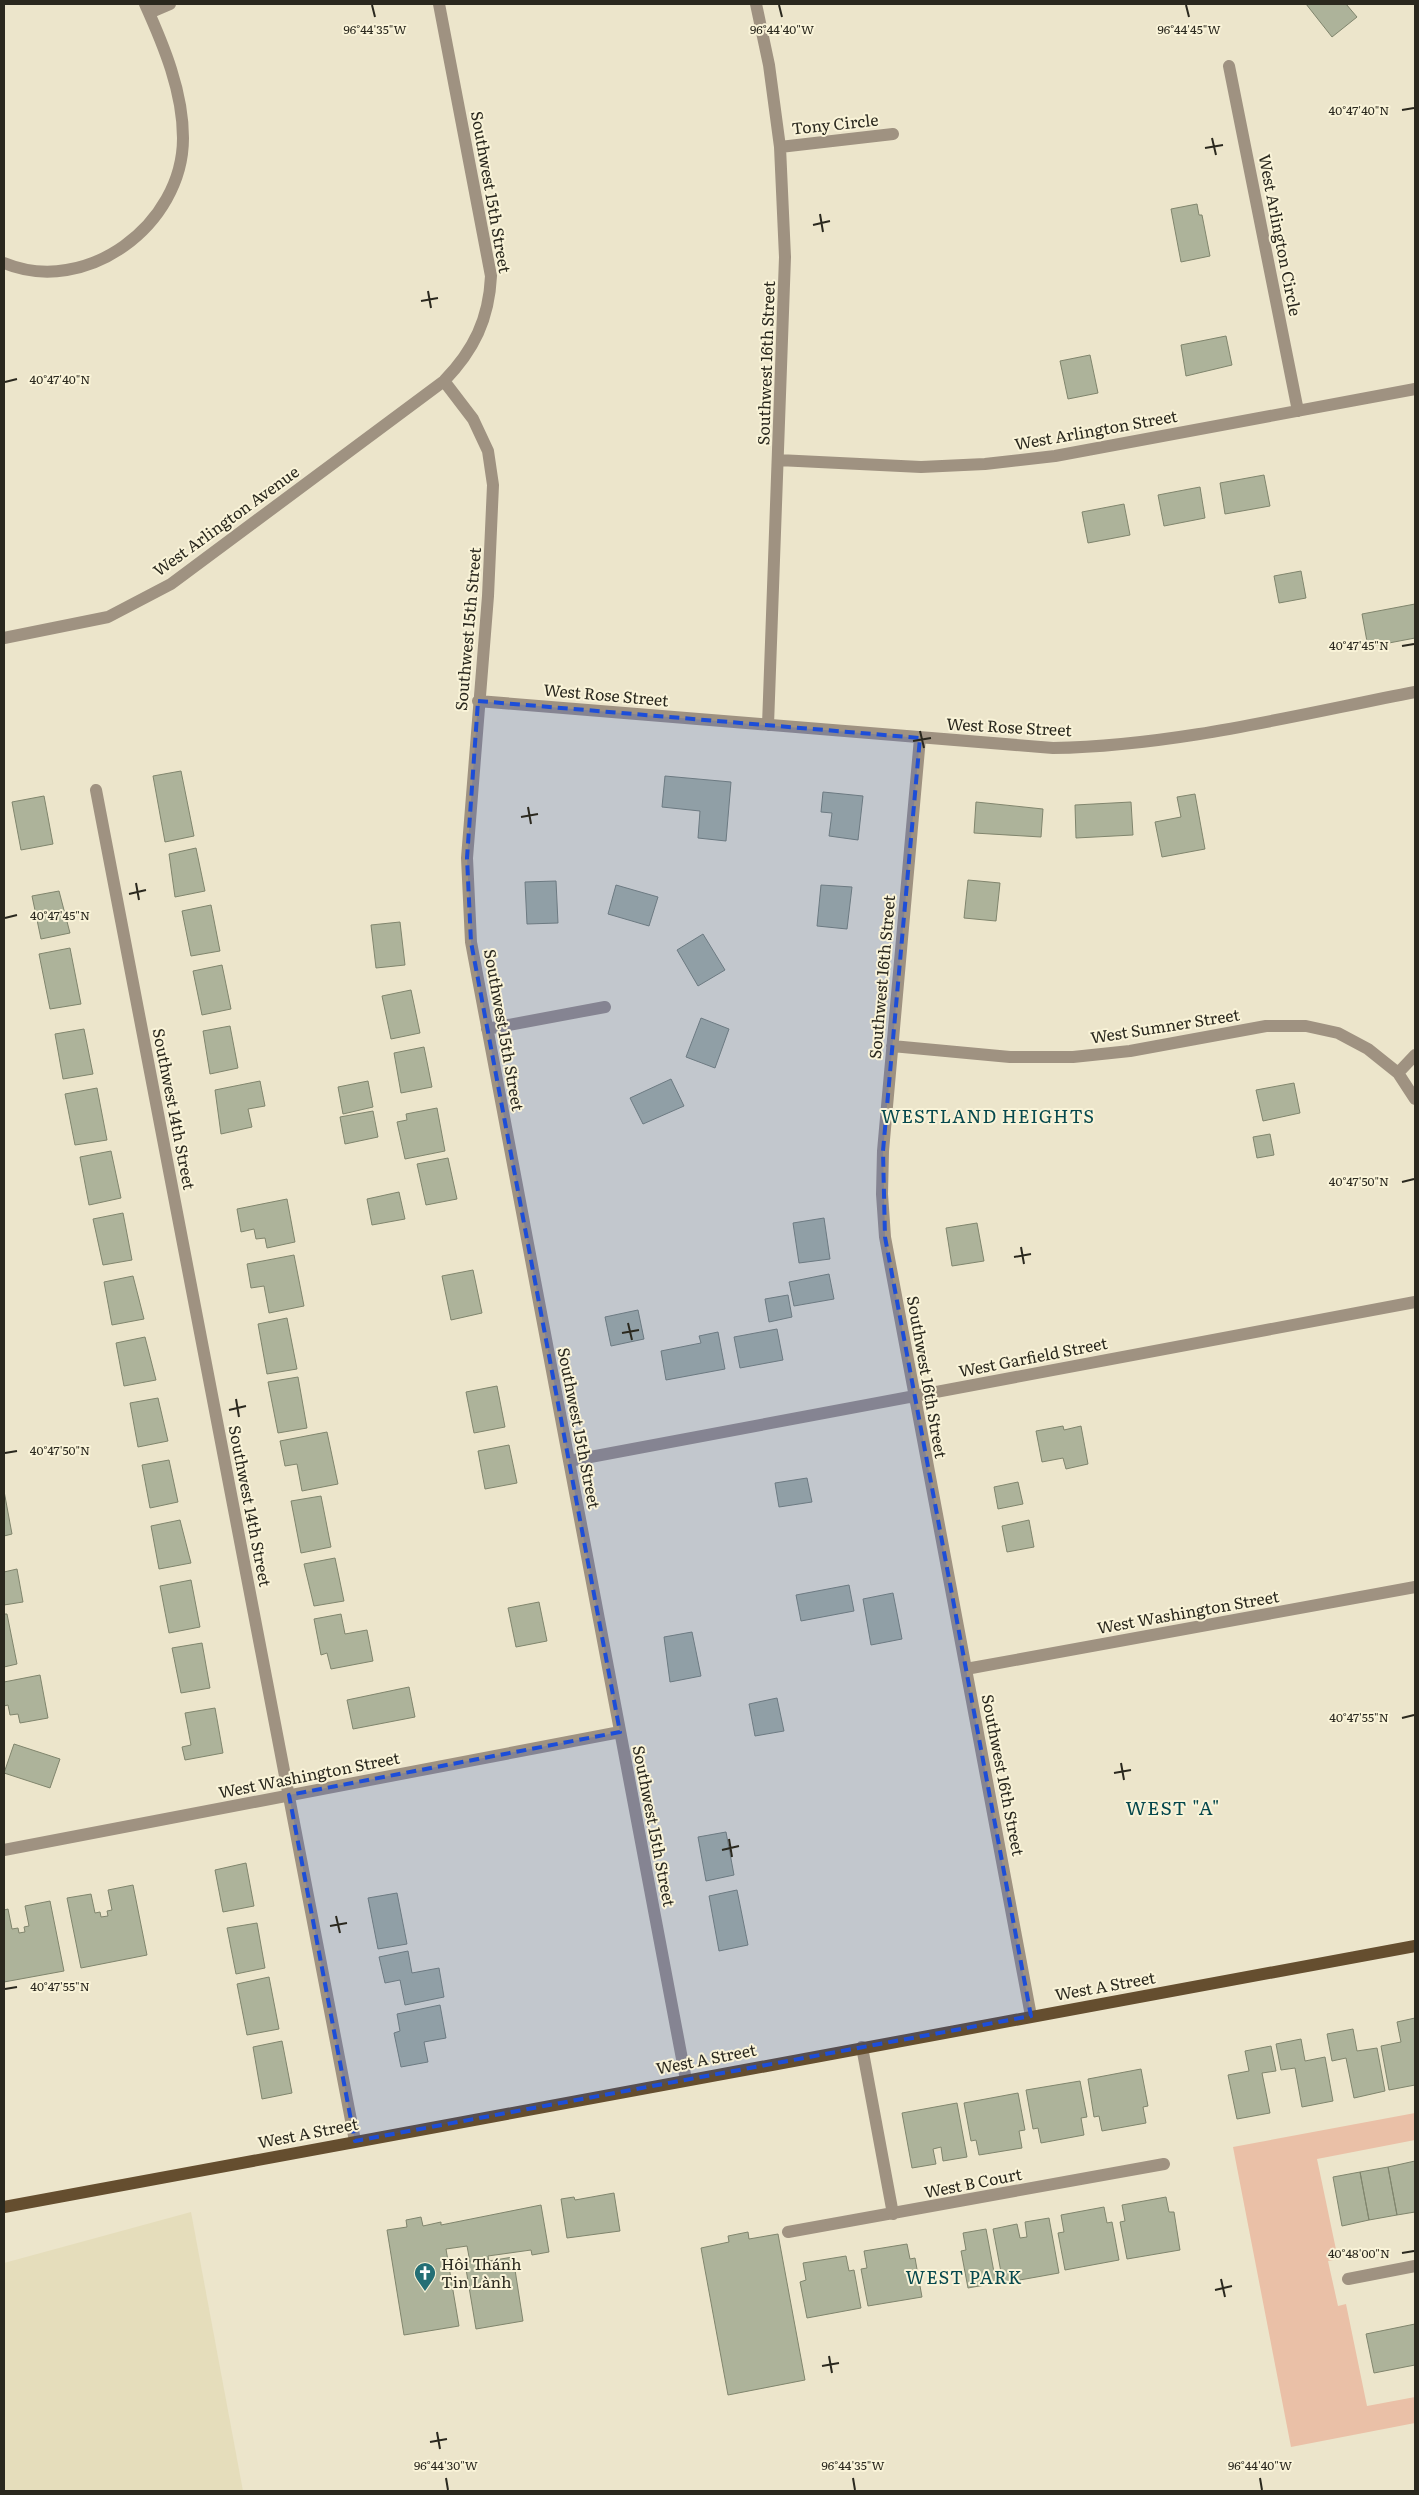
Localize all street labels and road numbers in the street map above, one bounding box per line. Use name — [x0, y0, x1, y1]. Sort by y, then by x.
street label: Tony Circle — [790, 107, 880, 140]
street label: Southwest 15th Street — [466, 109, 518, 275]
street label: West Arlington Circle — [1254, 152, 1308, 318]
street label: Southwest 16th Street — [750, 280, 780, 446]
street label: West Arlington Street — [1013, 403, 1180, 455]
street label: West Arlington Avenue — [147, 459, 303, 581]
street label: Southwest 15th Street — [448, 546, 486, 712]
street label: West Rose Street — [542, 677, 670, 711]
street label: West Rose Street — [946, 711, 1073, 741]
street label: Southwest 16th Street — [862, 893, 900, 1060]
street label: Southwest 15th Street — [479, 947, 531, 1113]
street label: West Sumner Street — [1088, 1001, 1242, 1049]
street label: Southwest 14th Street — [148, 1026, 203, 1192]
street label: Southwest 16th Street — [902, 1294, 954, 1460]
street label: West Garfield Street — [956, 1330, 1110, 1382]
street label: Southwest 15th Street — [553, 1345, 608, 1511]
street label: Southwest 14th Street — [224, 1423, 279, 1589]
street label: West Washington Street — [1095, 1583, 1281, 1639]
street label: Southwest 16th Street — [977, 1692, 1032, 1858]
street label: Southwest 15th Street — [628, 1743, 683, 1909]
street label: West Washington Street — [216, 1745, 402, 1803]
street label: West A Street — [1053, 1964, 1157, 2006]
street label: West A Street — [654, 2036, 758, 2079]
street label: West A Street — [256, 2110, 360, 2153]
street label: West B Court — [922, 2161, 1024, 2203]

